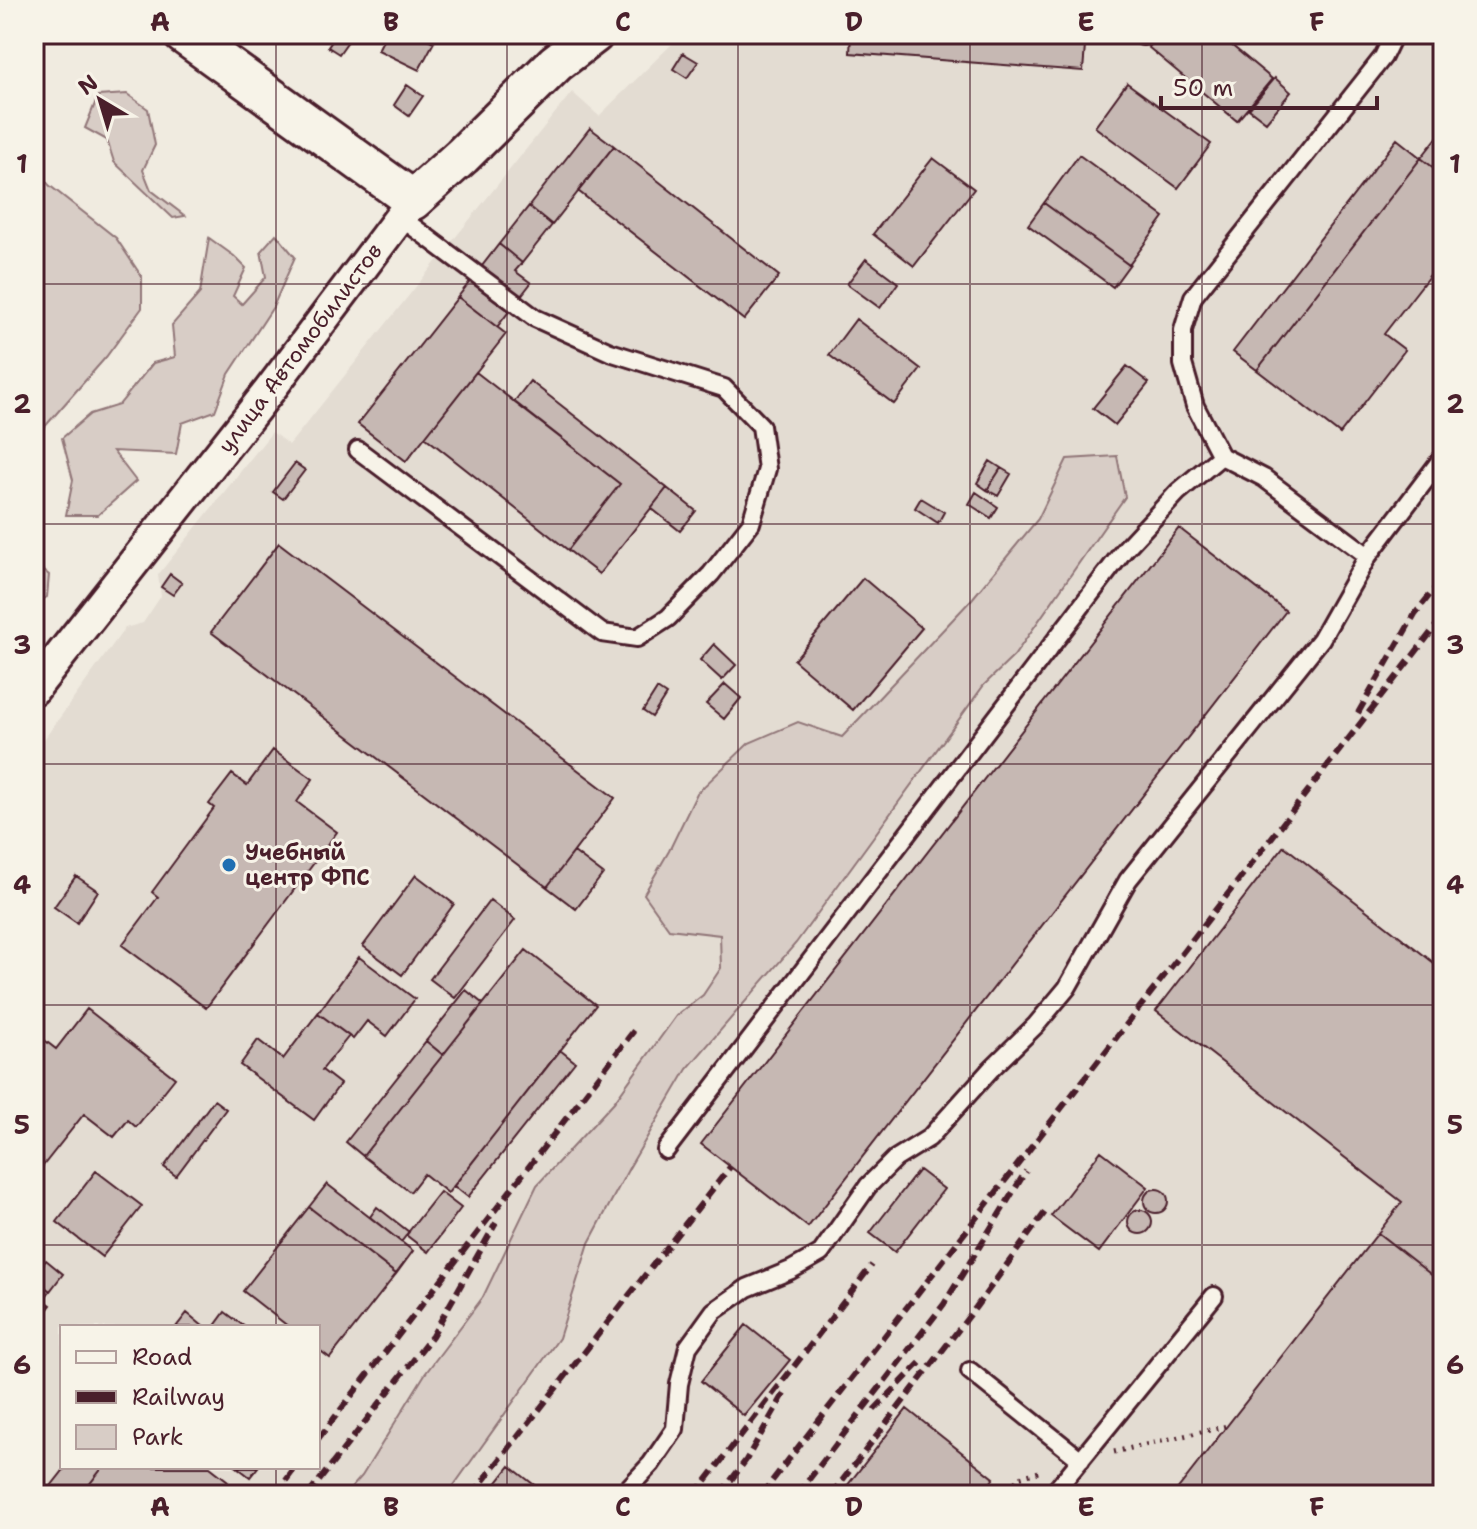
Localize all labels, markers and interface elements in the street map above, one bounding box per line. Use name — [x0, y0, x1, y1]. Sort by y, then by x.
text: A — [150, 4, 170, 39]
text: B — [383, 4, 399, 39]
text: C — [615, 4, 631, 39]
text: D — [845, 4, 863, 39]
text: E — [1077, 4, 1095, 39]
text: F — [1309, 4, 1325, 39]
north arrow — [60, 60, 140, 140]
scale bar — [1161, 60, 1377, 110]
text: N — [72, 68, 104, 101]
text: 50 m — [1173, 72, 1233, 104]
text: 1 — [16, 146, 28, 181]
text: 1 — [1449, 146, 1461, 181]
street label: улица Автомобилистов — [211, 237, 389, 459]
text: 2 — [13, 386, 31, 421]
text: 2 — [1446, 386, 1464, 421]
text: 3 — [13, 627, 31, 662]
text: 3 — [1446, 627, 1464, 662]
place label: Учебный центр ФПС — [245, 838, 370, 892]
marker: Учебный центр ФПС — [220, 856, 238, 874]
text: 4 — [13, 867, 31, 902]
text: 4 — [1446, 867, 1464, 902]
text: 5 — [14, 1107, 30, 1142]
text: 5 — [1447, 1107, 1463, 1142]
legend — [60, 1325, 320, 1469]
text: Road — [132, 1341, 192, 1373]
text: 6 — [13, 1347, 31, 1382]
text: 6 — [1446, 1347, 1464, 1382]
text: Railway — [132, 1381, 225, 1413]
text: Park — [132, 1421, 184, 1453]
text: A — [150, 1489, 170, 1524]
text: B — [383, 1489, 399, 1524]
text: C — [615, 1489, 631, 1524]
text: D — [845, 1489, 863, 1524]
text: E — [1077, 1489, 1095, 1524]
text: F — [1309, 1489, 1325, 1524]

